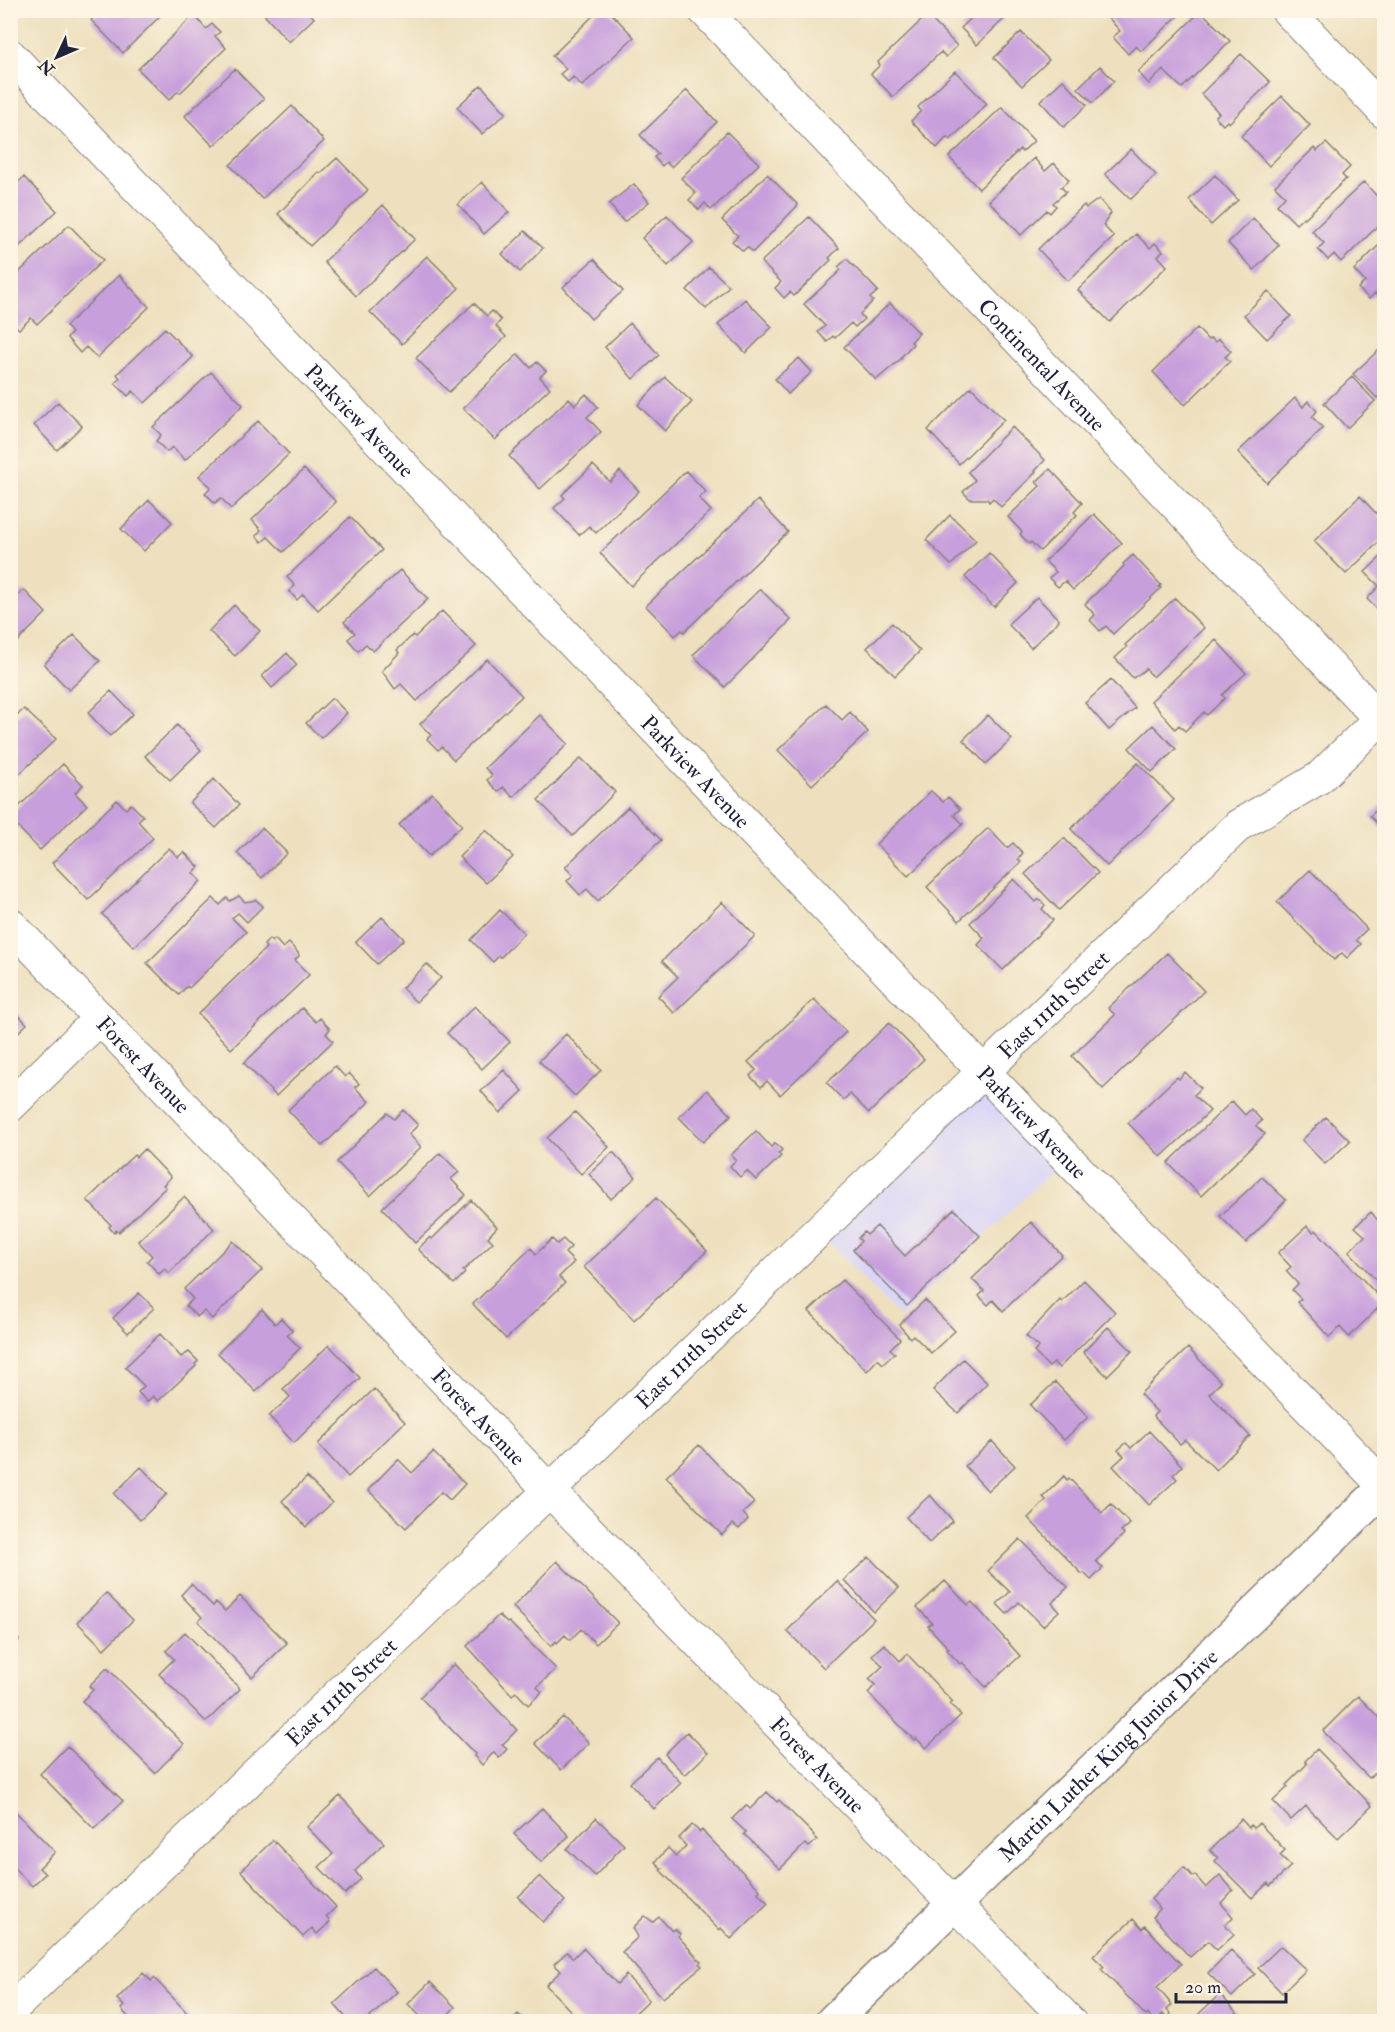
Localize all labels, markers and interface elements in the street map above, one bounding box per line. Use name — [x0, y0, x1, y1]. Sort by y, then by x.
north arrow — [27, 27, 87, 87]
text: N — [34, 54, 60, 80]
street label: Continental Avenue — [972, 293, 1111, 438]
street label: Parkview Avenue — [298, 359, 420, 484]
street label: Parkview Avenue — [635, 710, 756, 835]
street label: East 111th Street — [992, 945, 1116, 1065]
street label: Forest Avenue — [90, 1011, 196, 1120]
street label: Parkview Avenue — [971, 1061, 1093, 1185]
street label: East 111th Street — [630, 1295, 753, 1415]
street label: Forest Avenue — [425, 1362, 531, 1472]
street label: East 111th Street — [280, 1632, 403, 1752]
street label: Martin Luther King Junior Drive — [993, 1643, 1224, 1868]
street label: Forest Avenue — [764, 1711, 871, 1820]
scale bar — [1176, 1966, 1286, 2004]
text: 20 m — [1185, 1976, 1221, 1999]

